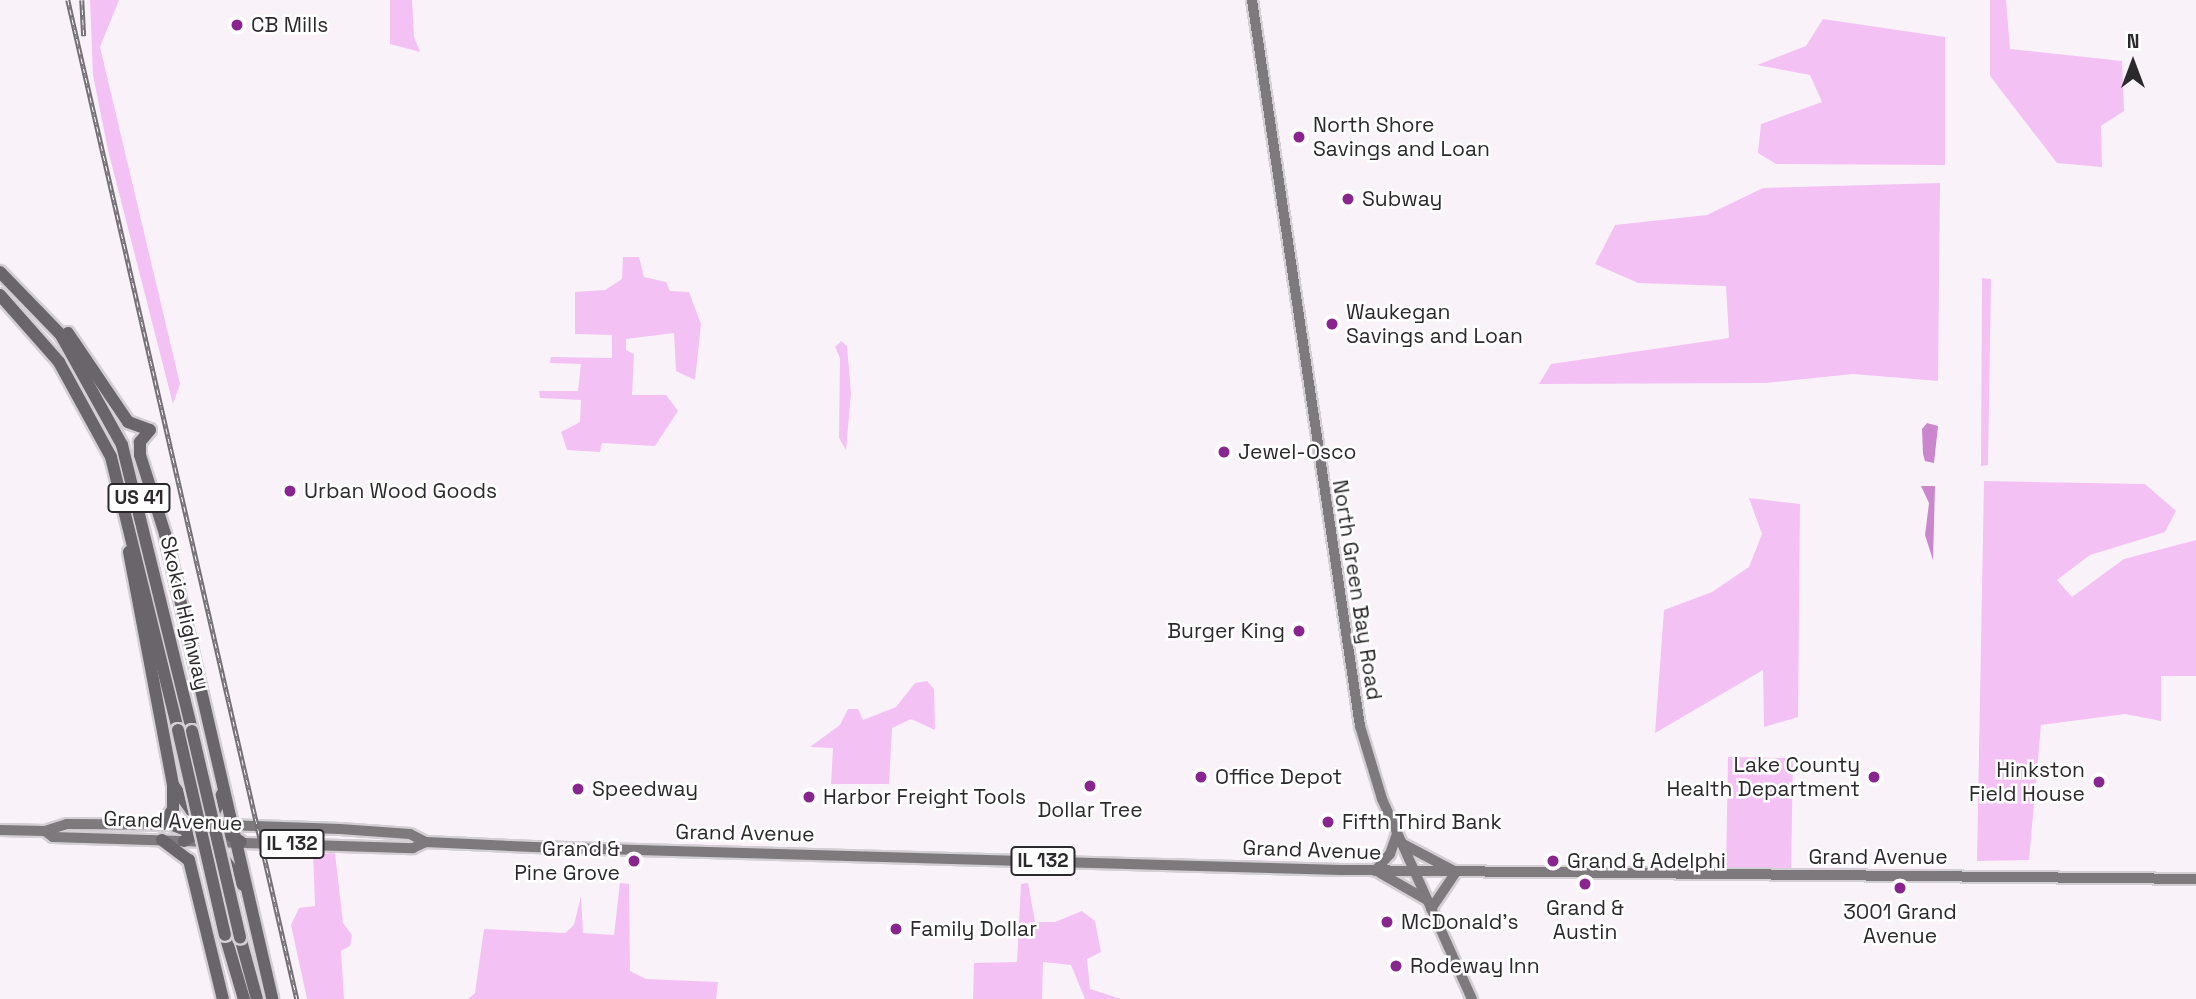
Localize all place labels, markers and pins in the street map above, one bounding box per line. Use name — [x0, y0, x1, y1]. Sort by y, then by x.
place label: CB Mills — [251, 12, 328, 38]
marker: CB Mills — [229, 17, 245, 33]
place label: North Shore Savings and Loan — [1313, 112, 1490, 162]
marker: North Shore Savings and Loan — [1291, 129, 1307, 145]
place label: Subway — [1362, 186, 1442, 212]
marker: Subway — [1340, 191, 1356, 207]
place label: Waukegan Savings and Loan — [1346, 299, 1523, 349]
marker: Waukegan Savings and Loan — [1324, 316, 1340, 332]
place label: Jewel-Osco — [1238, 439, 1357, 465]
marker: Jewel-Osco — [1216, 444, 1232, 460]
place label: Urban Wood Goods — [304, 478, 497, 504]
marker: Urban Wood Goods — [282, 483, 298, 499]
place label: Burger King — [1167, 618, 1285, 644]
marker: Burger King — [1291, 623, 1307, 639]
place label: Lake County Health Department — [1666, 752, 1860, 802]
place label: Hinkston Field House — [1969, 757, 2085, 807]
place label: Office Depot — [1215, 764, 1342, 790]
marker: Office Depot — [1193, 769, 1209, 785]
marker: Lake County Health Department — [1866, 769, 1882, 785]
marker: Hinkston Field House — [2091, 774, 2107, 790]
place label: Speedway — [592, 776, 698, 802]
marker: Dollar Tree — [1082, 778, 1098, 794]
marker: Speedway — [570, 781, 586, 797]
place label: Harbor Freight Tools — [823, 784, 1027, 810]
marker: Harbor Freight Tools — [801, 789, 817, 805]
place label: Dollar Tree — [1037, 797, 1143, 823]
place label: Fifth Third Bank — [1342, 809, 1502, 835]
marker: Fifth Third Bank — [1320, 814, 1336, 830]
place label: Grand & Pine Grove — [514, 836, 620, 886]
place label: Grand & Adelphi — [1567, 848, 1726, 874]
marker: Grand & Pine Grove — [626, 853, 642, 869]
marker: Grand & Adelphi — [1545, 853, 1561, 869]
marker: Grand & Austin — [1577, 876, 1593, 892]
marker: 3001 Grand Avenue — [1892, 880, 1908, 896]
place label: Grand & Austin — [1546, 895, 1624, 945]
place label: 3001 Grand Avenue — [1843, 899, 1957, 949]
place label: McDonald's — [1401, 909, 1519, 935]
marker: McDonald's — [1379, 914, 1395, 930]
place label: Family Dollar — [910, 916, 1037, 942]
marker: Family Dollar — [888, 921, 904, 937]
place label: Rodeway Inn — [1410, 953, 1540, 979]
marker: Rodeway Inn — [1388, 958, 1404, 974]

